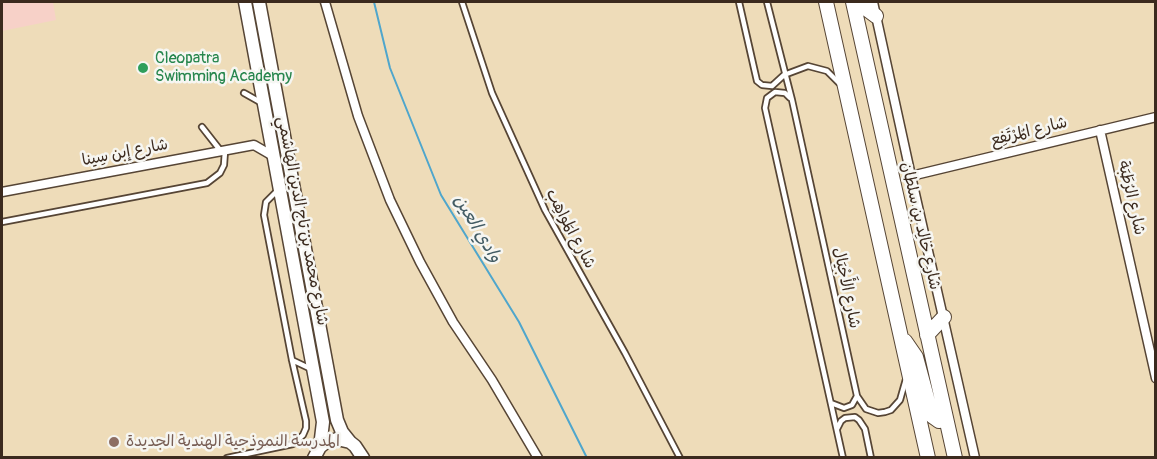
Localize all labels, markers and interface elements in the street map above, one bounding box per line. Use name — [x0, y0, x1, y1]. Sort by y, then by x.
place label: Cleopatra Swimming Academy — [155, 49, 292, 87]
marker: Cleopatra Swimming Academy — [136, 61, 150, 75]
street label: شارع المُرْتَفِع — [989, 113, 1069, 151]
street label: شارع محمد بن تاج الدين الهاشمي — [272, 115, 332, 327]
street label: شارع إبن سِينا — [80, 135, 170, 171]
street label: شارع الرُطَبَة — [1113, 159, 1149, 237]
street label: شارع خالِد بن سلطان — [896, 160, 944, 292]
street label: شارع المَواهِب — [541, 186, 599, 272]
water label: وادي العين — [448, 191, 506, 267]
street label: شارع الأَجْيَال — [828, 246, 864, 330]
place label: المدرسة النموذجية الهندية الجديدة — [126, 432, 340, 452]
marker: المدرسة النموذجية الهندية الجديدة — [107, 435, 121, 449]

